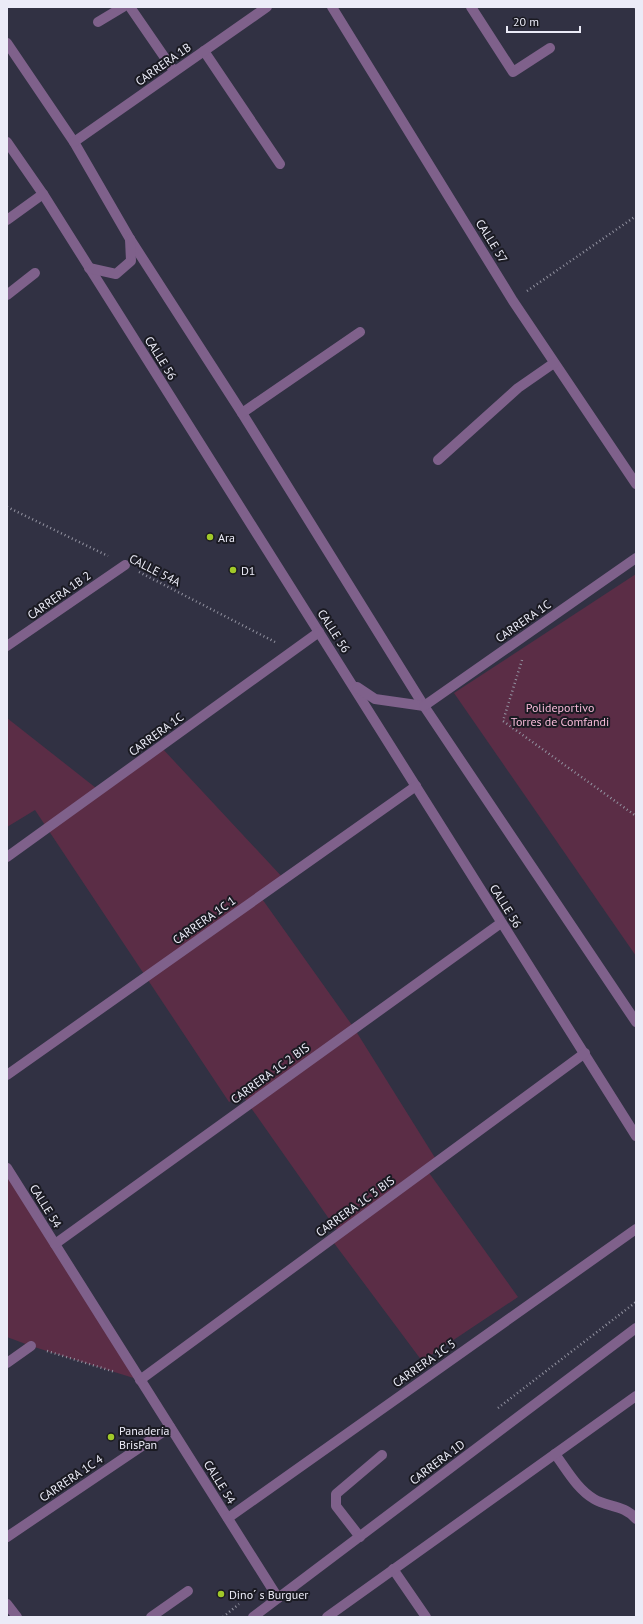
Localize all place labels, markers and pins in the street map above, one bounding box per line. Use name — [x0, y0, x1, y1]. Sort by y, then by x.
place label: Ara — [218, 530, 235, 545]
marker: Ara — [205, 532, 215, 542]
place label: D1 — [241, 563, 255, 578]
marker: D1 — [228, 565, 238, 575]
place label: Panadería BrisPan — [119, 1423, 170, 1452]
marker: Panadería BrisPan — [106, 1432, 116, 1442]
place label: Dino´ s Burguer — [229, 1587, 308, 1602]
marker: Dino´ s Burguer — [216, 1589, 226, 1599]

